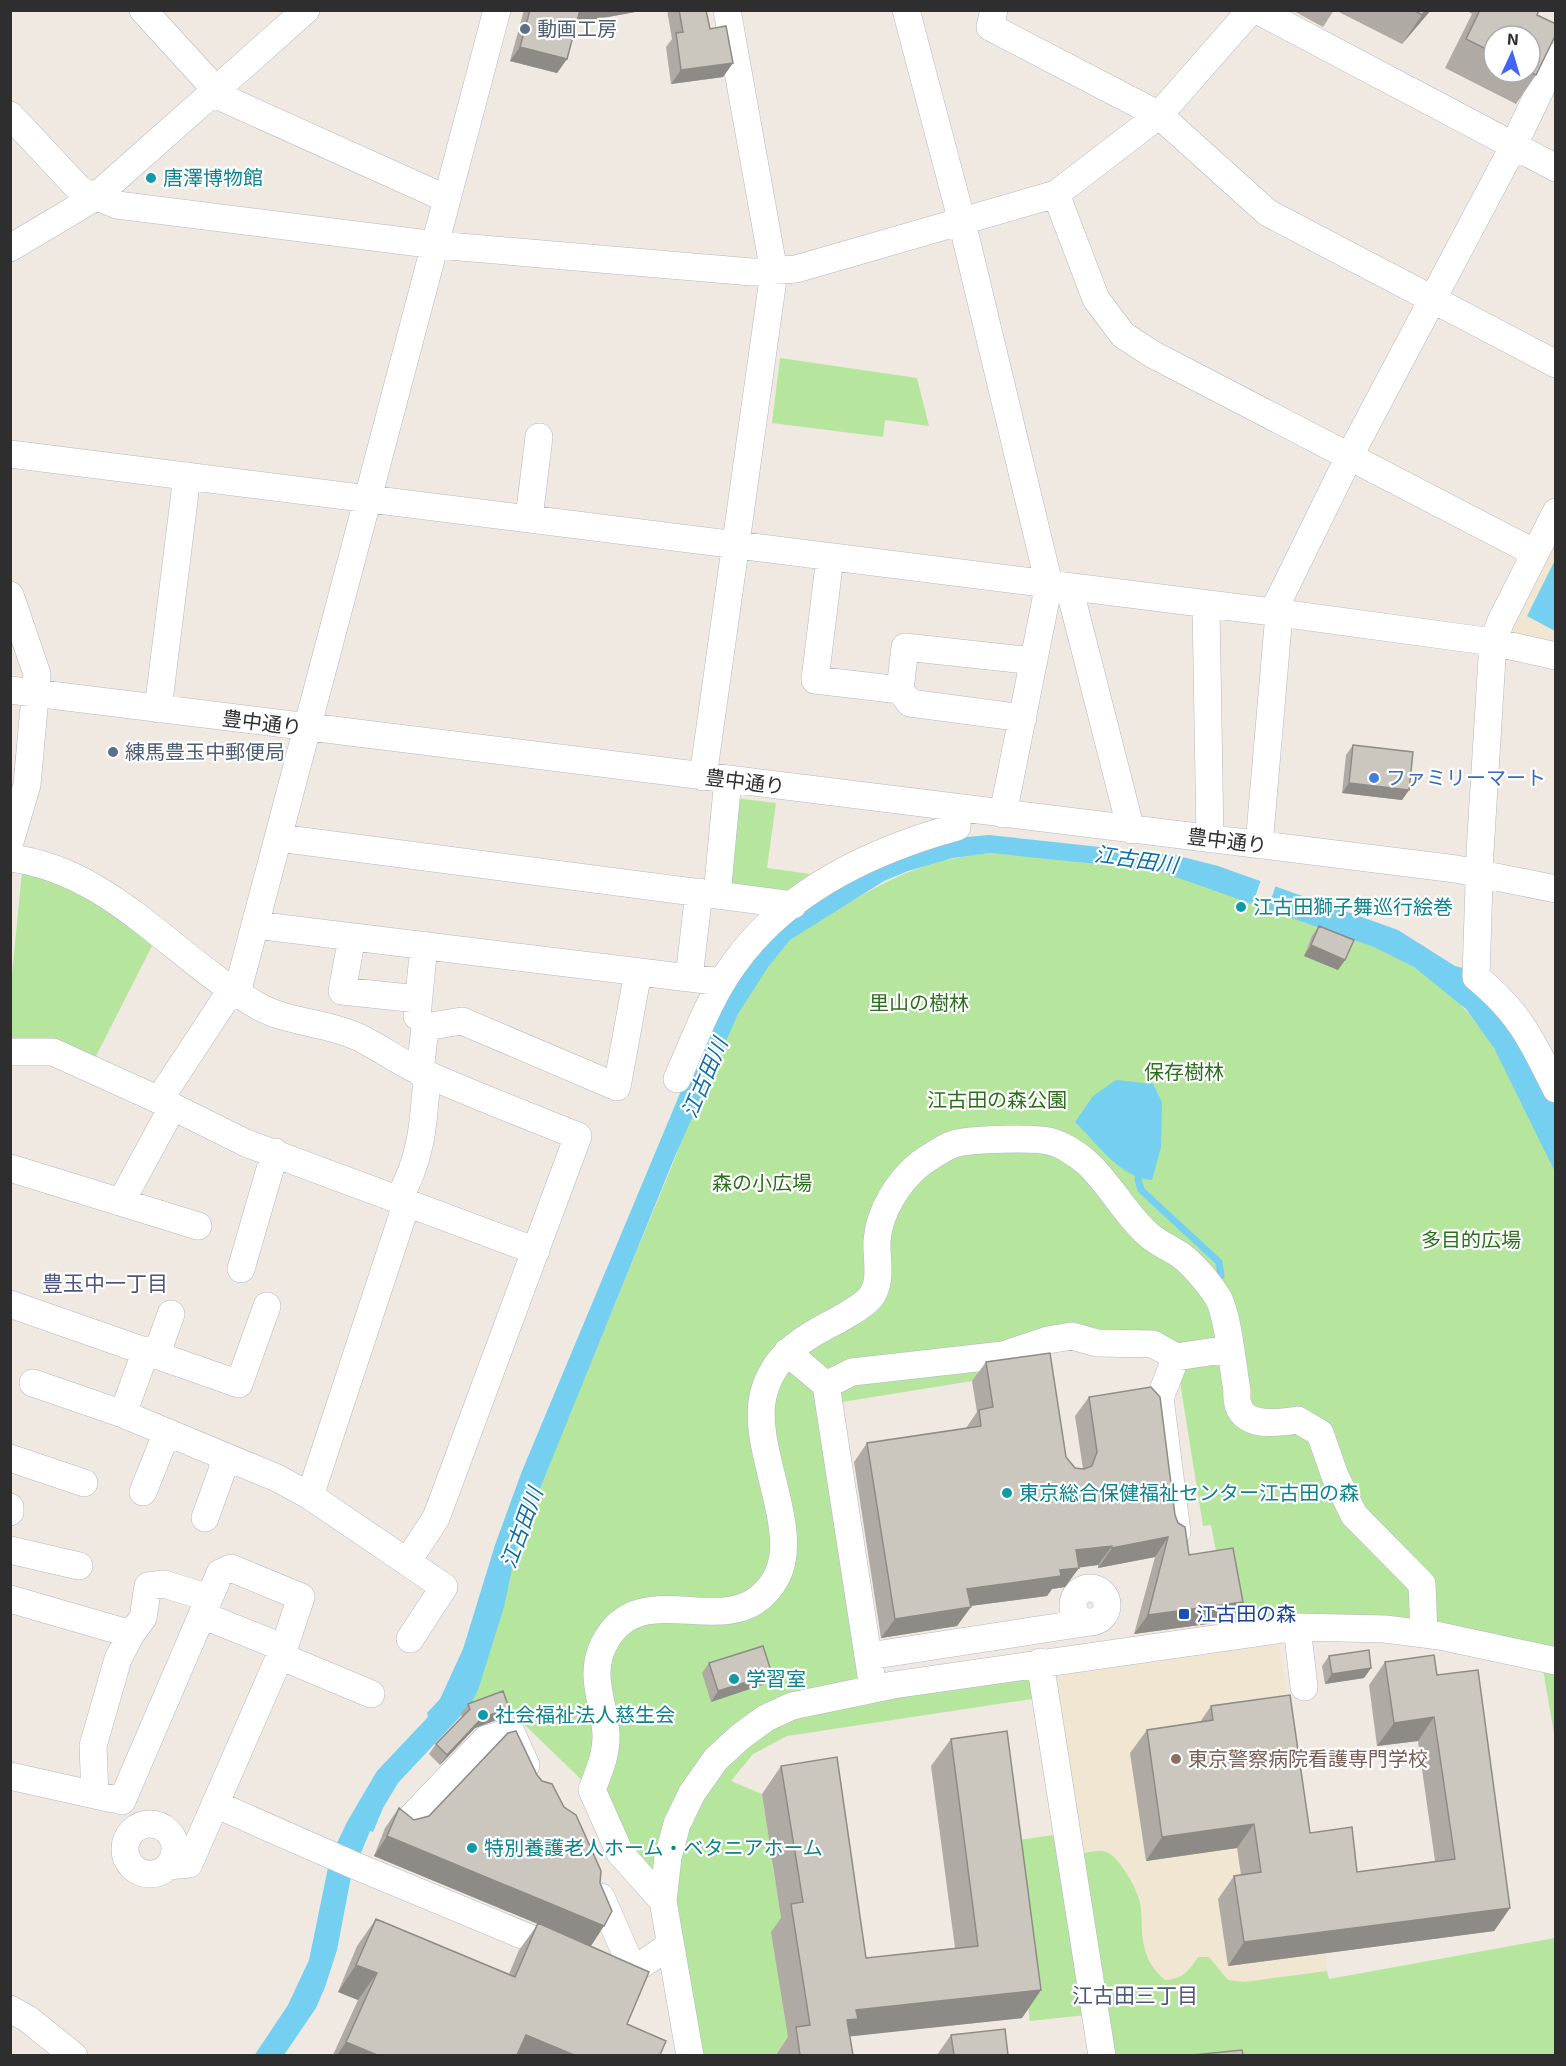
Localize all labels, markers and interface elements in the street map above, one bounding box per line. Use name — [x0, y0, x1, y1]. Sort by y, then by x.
place label: 動画工房 — [537, 16, 617, 40]
marker: 動画工房 — [518, 22, 532, 36]
north arrow — [1482, 24, 1542, 84]
text: N — [1507, 29, 1520, 48]
place label: 唐澤博物館 — [163, 165, 263, 189]
marker: 唐澤博物館 — [144, 171, 158, 185]
street label: 豊中通り — [221, 705, 303, 739]
place label: 練馬豊玉中郵便局 — [125, 739, 285, 763]
marker: 練馬豊玉中郵便局 — [106, 745, 120, 759]
street label: 豊中通り — [704, 764, 786, 798]
place label: ファミリーマート — [1386, 765, 1546, 789]
marker: ファミリーマート — [1367, 771, 1381, 785]
street label: 豊中通り — [1186, 823, 1268, 857]
water label: 江古田川 — [1093, 840, 1182, 877]
place label: 江古田獅子舞巡行絵巻 — [1253, 894, 1453, 918]
marker: 江古田獅子舞巡行絵巻 — [1234, 900, 1248, 914]
park label: 里山の樹林 — [869, 990, 969, 1014]
water label: 江古田川 — [676, 1032, 732, 1121]
park label: 保存樹林 — [1144, 1059, 1224, 1083]
park label: 江古田の森公園 — [927, 1087, 1067, 1111]
park label: 森の小広場 — [712, 1170, 812, 1194]
park label: 多目的広場 — [1421, 1227, 1521, 1251]
district label: 豊玉中一丁目 — [42, 1270, 168, 1295]
place label: 東京総合保健福祉センター江古田の森 — [1019, 1480, 1359, 1504]
water label: 江古田川 — [494, 1482, 547, 1571]
marker: 東京総合保健福祉センター江古田の森 — [1000, 1486, 1014, 1500]
place label: 江古田の森 — [1196, 1601, 1296, 1625]
marker: 江古田の森 — [1177, 1607, 1191, 1621]
place label: 学習室 — [746, 1666, 806, 1690]
marker: 学習室 — [727, 1672, 741, 1686]
place label: 社会福祉法人慈生会 — [495, 1702, 675, 1726]
marker: 社会福祉法人慈生会 — [476, 1708, 490, 1722]
place label: 東京警察病院看護専門学校 — [1188, 1746, 1428, 1770]
marker: 東京警察病院看護専門学校 — [1169, 1752, 1183, 1766]
place label: 特別養護老人ホーム・ベタニアホーム — [484, 1835, 823, 1859]
marker: 特別養護老人ホーム・ベタニアホーム — [465, 1841, 479, 1855]
district label: 江古田三丁目 — [1072, 1982, 1198, 2007]

